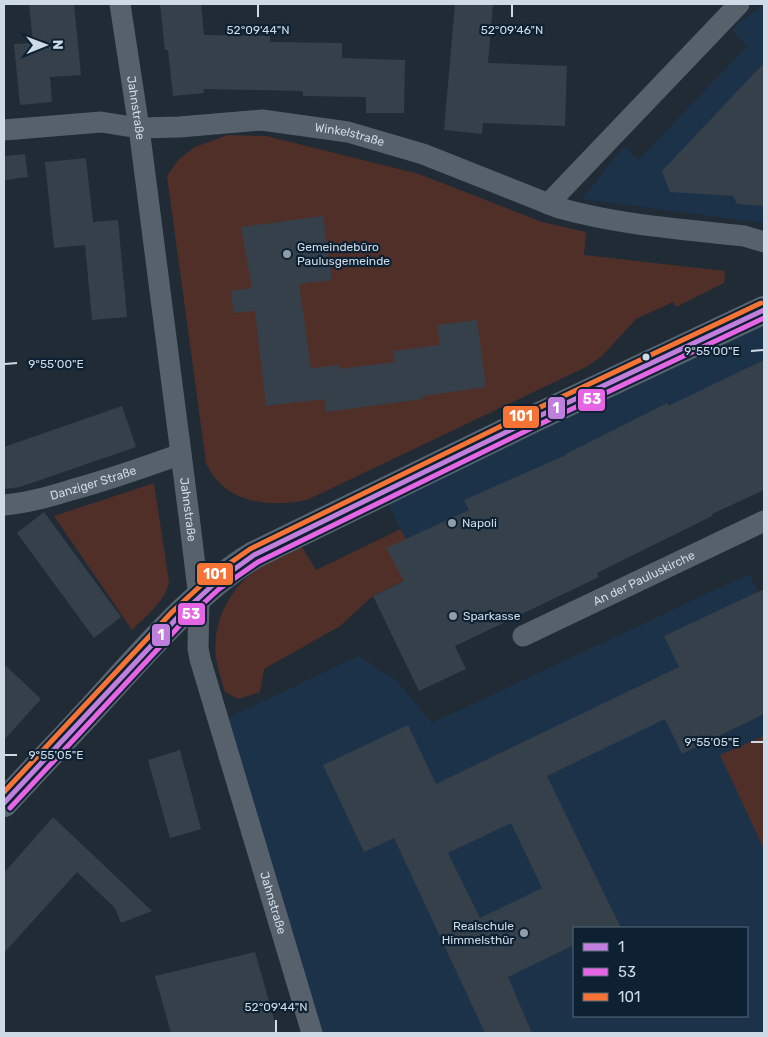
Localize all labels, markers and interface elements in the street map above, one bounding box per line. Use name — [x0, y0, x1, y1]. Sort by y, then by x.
north arrow — [20, 20, 70, 70]
text: 52°09'44"N — [226, 23, 290, 37]
text: 52°09'46"N — [481, 23, 543, 37]
text: N — [49, 40, 66, 50]
street label: Jahnstraße — [124, 75, 147, 141]
street label: Winkelstraße — [314, 120, 386, 149]
place label: Gemeindebüro Paulusgemeinde — [297, 240, 390, 268]
marker: Gemeindebüro Paulusgemeinde — [281, 248, 293, 260]
text: 9°55'00"E — [684, 344, 740, 358]
unlabelled marker — [641, 352, 651, 362]
text: 9°55'00"E — [28, 357, 84, 371]
line badge: 53 — [577, 388, 606, 412]
text: 53 — [583, 391, 601, 408]
line badge: 1 — [547, 396, 566, 420]
text: 1 — [553, 400, 560, 417]
line badge: 101 — [502, 405, 540, 429]
text: 101 — [509, 408, 533, 425]
street label: Danziger Straße — [48, 463, 138, 503]
street label: Jahnstraße — [177, 477, 199, 543]
place label: Napoli — [462, 516, 497, 530]
marker: Napoli — [446, 517, 458, 529]
street label: An der Pauluskirche — [591, 548, 697, 609]
line badge: 101 — [196, 562, 234, 586]
text: 101 — [203, 566, 227, 583]
line badge: 53 — [177, 602, 206, 626]
text: 53 — [182, 606, 200, 623]
place label: Sparkasse — [463, 609, 521, 623]
marker: Sparkasse — [447, 610, 459, 622]
line badge: 1 — [151, 623, 171, 647]
text: 1 — [158, 627, 165, 644]
text: 9°55'05"E — [684, 735, 740, 749]
text: 9°55'05"E — [28, 748, 84, 762]
street label: Jahnstraße — [257, 870, 289, 936]
place label: Realschule Himmelsthür — [442, 919, 514, 947]
marker: Realschule Himmelsthür — [518, 927, 530, 939]
legend — [573, 927, 748, 1017]
text: 1 — [618, 938, 624, 956]
text: 53 — [618, 963, 636, 981]
text: 101 — [618, 988, 640, 1006]
text: 52°09'44"N — [244, 1000, 308, 1014]

